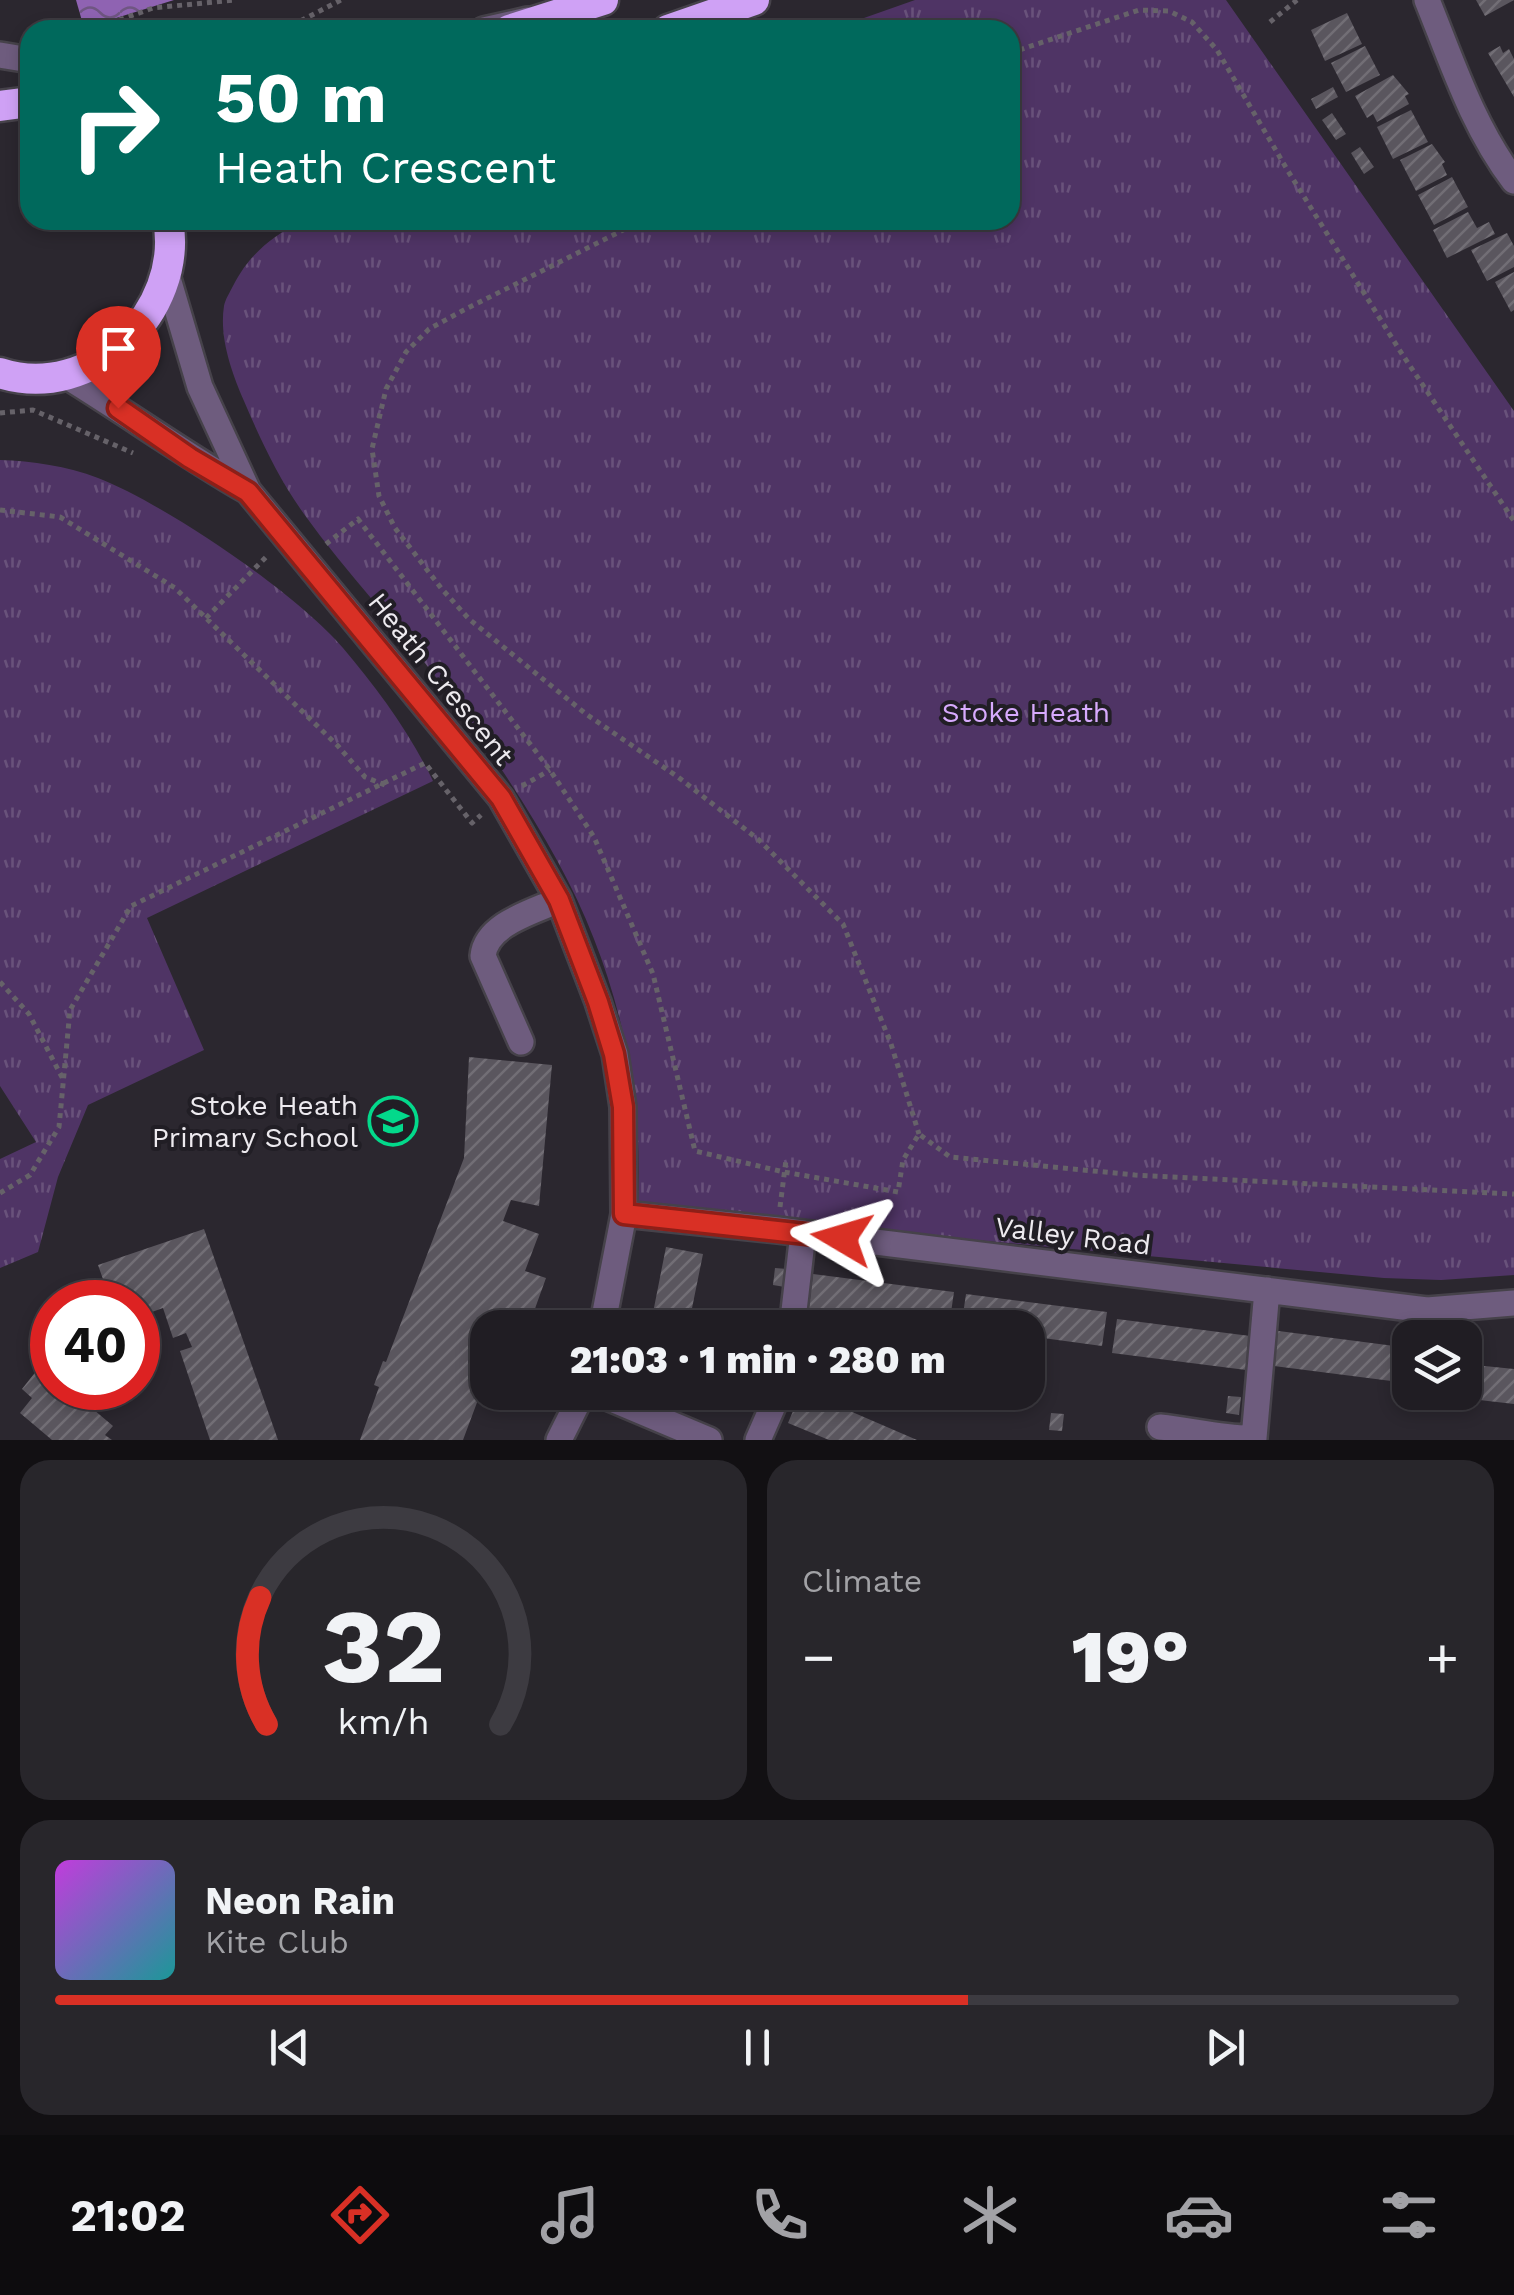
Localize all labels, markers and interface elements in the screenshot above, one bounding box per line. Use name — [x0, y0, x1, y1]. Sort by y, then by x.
text: 50 m — [215, 57, 387, 139]
icon: right — [50, 60, 180, 190]
text: Heath Crescent — [215, 141, 556, 194]
pin — [76, 306, 161, 409]
icon: arrive — [91, 321, 146, 376]
street label: Heath Crescent — [361, 586, 521, 772]
park label: Stoke Heath — [942, 696, 1110, 729]
place label: Stoke Heath Primary School — [152, 1089, 358, 1154]
school or university icon: Stoke Heath Primary School — [367, 1095, 419, 1147]
position arrow — [790, 1186, 894, 1290]
street label: Valley Road — [993, 1210, 1153, 1262]
speed limit sign: 40 — [30, 1280, 160, 1410]
map controls — [1392, 1320, 1482, 1410]
button: layers — [1392, 1320, 1482, 1410]
text: 21:03 · 1 min · 280 m — [569, 1338, 946, 1382]
text: Climate — [802, 1562, 922, 1600]
text: 32 — [322, 1585, 445, 1707]
text: 19° — [1072, 1612, 1189, 1700]
text: − — [802, 1625, 835, 1689]
text: + — [1426, 1625, 1459, 1689]
text: km/h — [337, 1701, 430, 1743]
text: Neon Rain — [205, 1879, 395, 1923]
text: Kite Club — [205, 1923, 349, 1961]
icon: previous — [262, 2020, 317, 2075]
icon: pause — [730, 2020, 785, 2075]
icon: next — [1198, 2020, 1253, 2075]
icon: directions — [325, 2180, 395, 2250]
icon: music — [535, 2180, 605, 2250]
icon: phone — [745, 2180, 815, 2250]
icon: climate — [955, 2180, 1025, 2250]
icon: car — [1164, 2180, 1234, 2250]
icon: filters — [1374, 2180, 1444, 2250]
text: 21:02 — [70, 2189, 185, 2242]

